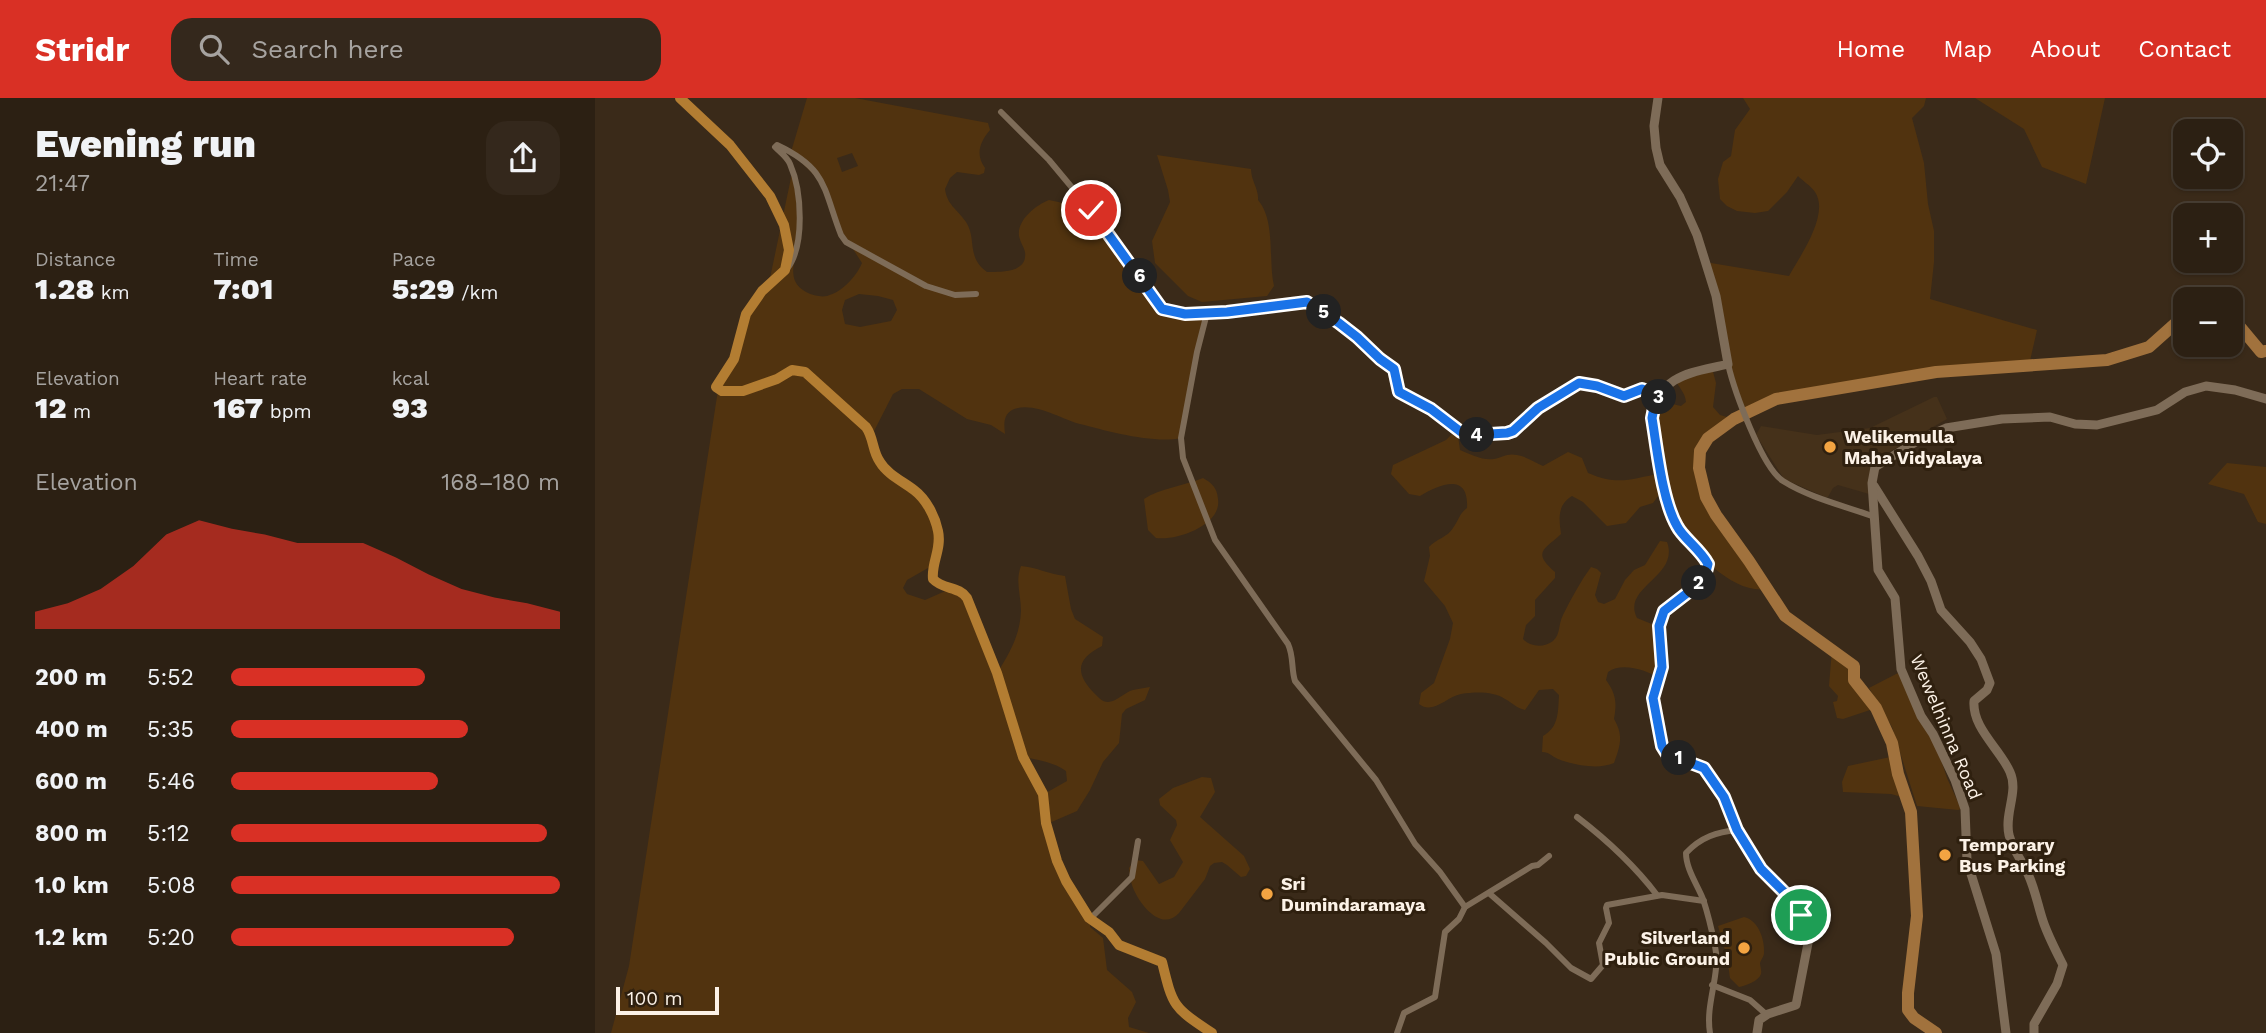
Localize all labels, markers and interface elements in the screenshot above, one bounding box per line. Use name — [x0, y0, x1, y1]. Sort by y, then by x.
search box — [171, 18, 661, 81]
text: Stridr — [35, 30, 129, 69]
icon: search — [195, 30, 233, 68]
text: Search here — [251, 34, 404, 64]
text: Home — [1837, 35, 1905, 63]
text: Map — [1943, 35, 1992, 63]
text: About — [2030, 35, 2100, 63]
text: Contact — [2138, 35, 2231, 63]
map controls — [2173, 119, 2243, 357]
button: locate — [2173, 119, 2243, 189]
button: share — [486, 121, 560, 195]
text: Evening run — [35, 122, 256, 166]
text: 21:47 — [35, 170, 90, 197]
pin — [1061, 180, 1121, 240]
icon: check — [1072, 191, 1110, 229]
button: + — [2173, 203, 2243, 273]
text: Distance — [35, 248, 116, 271]
text: Time — [213, 248, 259, 271]
text: Pace — [392, 248, 436, 271]
pin: 6 — [1123, 258, 1157, 294]
text: 6 — [1134, 264, 1145, 287]
text: 1.28 — [35, 271, 94, 306]
text: 7:01 — [213, 271, 273, 306]
text: 5:29 — [392, 271, 455, 306]
text: km — [94, 281, 130, 304]
text: /km — [455, 281, 498, 304]
button: − — [2173, 287, 2243, 357]
pin: 5 — [1307, 294, 1341, 330]
text: 5 — [1318, 300, 1329, 323]
text: Elevation — [35, 367, 120, 390]
text: Heart rate — [213, 367, 307, 390]
text: kcal — [392, 367, 429, 390]
pin: 3 — [1641, 380, 1677, 414]
text: 3 — [1653, 385, 1664, 408]
text: 12 — [35, 390, 66, 425]
text: 167 — [213, 390, 263, 425]
text: 93 — [392, 390, 428, 425]
text: m — [66, 400, 91, 423]
text: bpm — [263, 400, 312, 423]
pin: 4 — [1459, 418, 1495, 452]
text: 4 — [1470, 423, 1483, 446]
place label: Welikemulla Maha Vidyalaya — [1844, 426, 1983, 468]
marker: Welikemulla Maha Vidyalaya — [1822, 439, 1838, 455]
text: Elevation — [35, 469, 138, 496]
text: 168–180 m — [441, 469, 560, 496]
pin: 2 — [1681, 566, 1717, 601]
text: 2 — [1693, 571, 1704, 594]
street label: Wewelhinna Road — [1906, 651, 1987, 803]
text: 200 m — [35, 664, 107, 691]
text: 5:52 — [147, 664, 194, 691]
text: 400 m — [35, 716, 108, 743]
text: 5:35 — [147, 716, 194, 743]
pin: 1 — [1661, 740, 1697, 776]
text: 1 — [1674, 746, 1683, 769]
text: 600 m — [35, 768, 107, 795]
text: 5:46 — [147, 768, 195, 795]
text: 800 m — [35, 820, 107, 847]
text: 5:12 — [147, 820, 190, 847]
place label: Temporary Bus Parking — [1959, 834, 2066, 876]
marker: Temporary Bus Parking — [1937, 847, 1953, 863]
text: 1.0 km — [35, 872, 109, 899]
text: 5:08 — [147, 872, 196, 899]
place label: Sri Dumindaramaya — [1281, 873, 1426, 915]
pin — [1771, 885, 1831, 945]
marker: Sri Dumindaramaya — [1259, 886, 1275, 902]
icon: arrive — [1782, 896, 1820, 934]
text: 1.2 km — [35, 924, 108, 951]
text: 5:20 — [147, 924, 195, 951]
place label: Silverland Public Ground — [1604, 927, 1730, 969]
marker: Silverland Public Ground — [1736, 940, 1752, 956]
scale bar — [616, 984, 719, 1016]
text: 100 m — [627, 987, 683, 1010]

